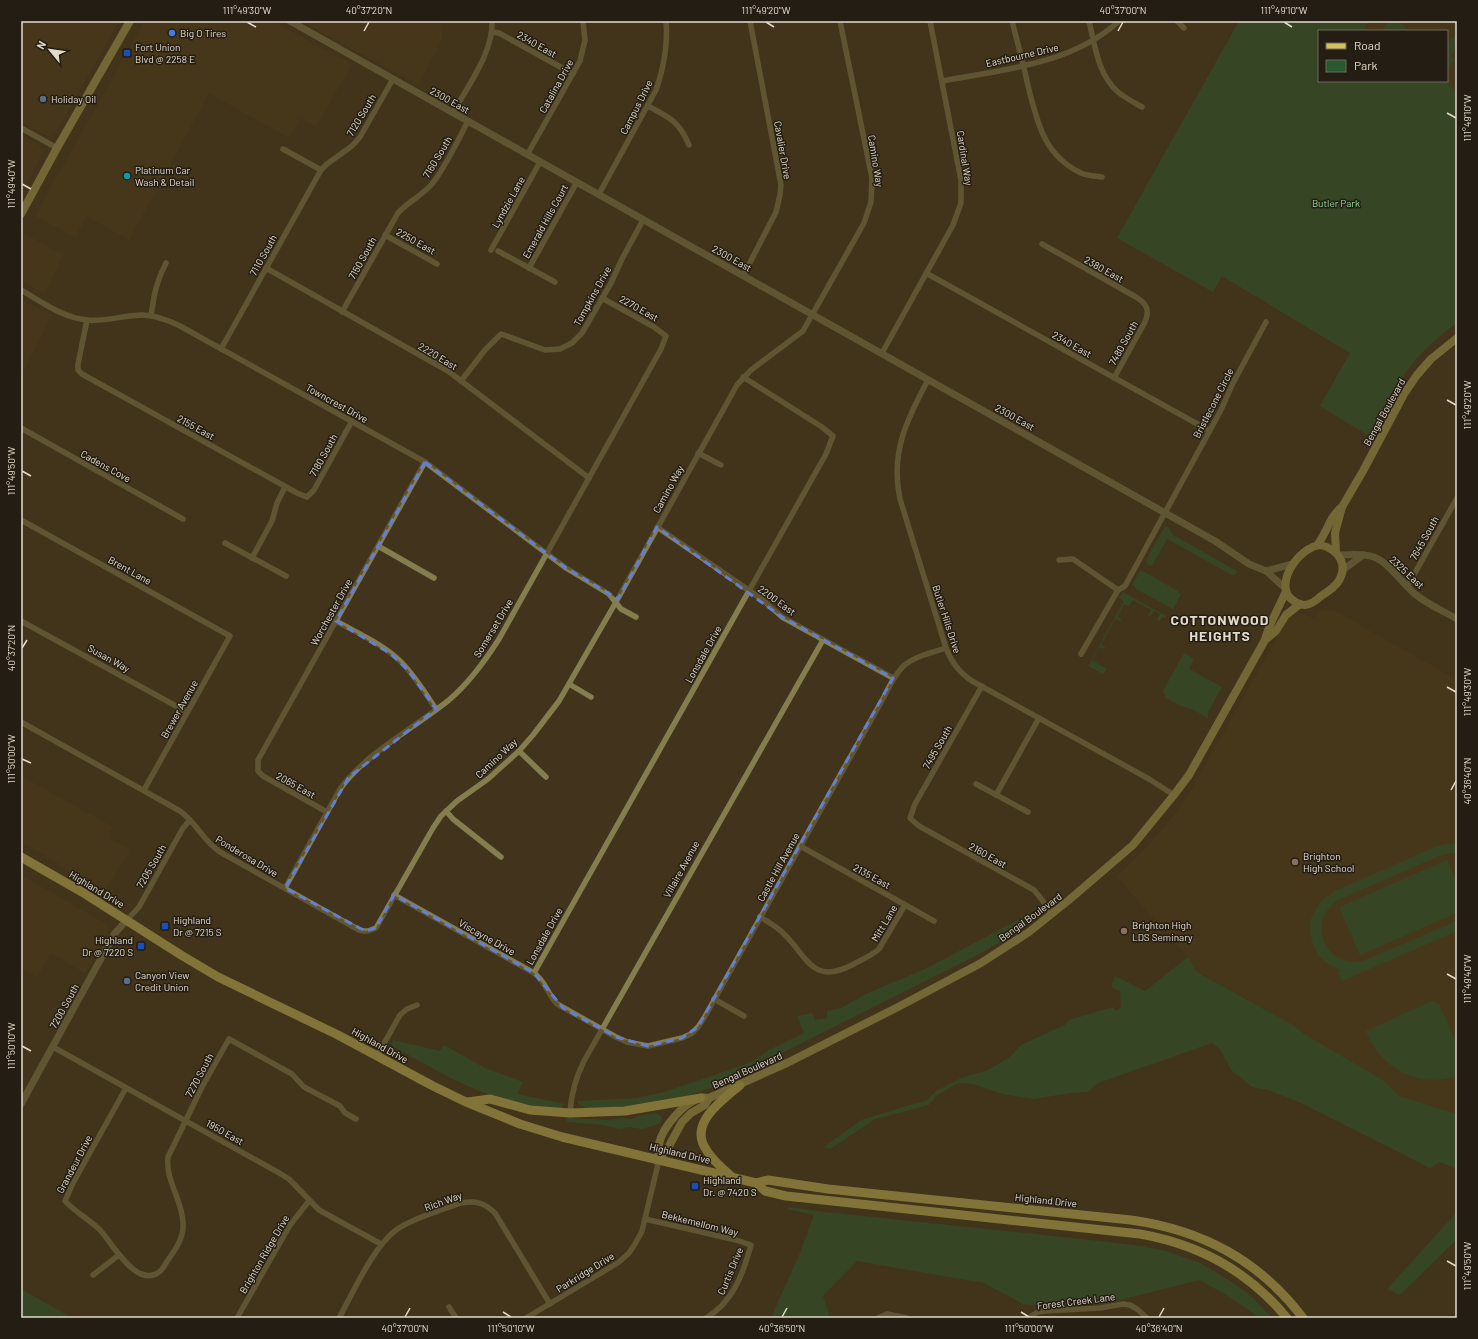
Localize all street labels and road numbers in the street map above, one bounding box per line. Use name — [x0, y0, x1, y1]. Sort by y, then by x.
street label: 2340 East — [515, 28, 559, 60]
street label: Eastbourne Drive — [984, 41, 1060, 69]
street label: Catalina Drive — [536, 57, 576, 115]
street label: Campus Drive — [617, 78, 655, 136]
street label: 2300 East — [428, 84, 472, 116]
street label: 7120 South — [344, 92, 378, 138]
street label: Cavalier Drive — [772, 120, 794, 180]
street label: Cardinal Way — [955, 130, 975, 187]
street label: 7160 South — [420, 134, 454, 180]
street label: Camino Way — [866, 134, 886, 188]
street label: Lyndzie Lane — [489, 174, 527, 230]
street label: Emerald Hills Court — [520, 182, 571, 260]
street label: 2250 East — [394, 225, 438, 257]
street label: 7110 South — [247, 232, 279, 278]
street label: 7150 South — [345, 235, 379, 281]
street label: 2300 East — [710, 242, 754, 274]
street label: 2380 East — [1082, 253, 1126, 285]
street label: Tompkins Drive — [571, 264, 613, 328]
street label: 2270 East — [617, 292, 661, 324]
street label: 7480 South — [1106, 319, 1140, 367]
street label: 2340 East — [1050, 328, 1094, 360]
street label: 2220 East — [416, 340, 460, 372]
street label: Bristlecone Circle — [1190, 366, 1236, 440]
street label: Bengal Boulevard — [1361, 376, 1407, 448]
street label: Towncrest Drive — [304, 381, 370, 425]
street label: 2300 East — [993, 401, 1037, 433]
street label: 2155 East — [175, 412, 217, 442]
street label: 7180 South — [306, 432, 340, 478]
street label: Cadens Cove — [79, 447, 133, 485]
street label: Camino Way — [650, 463, 686, 515]
street label: 7645 South — [1407, 514, 1441, 562]
street label: Brent Lane — [106, 553, 154, 587]
street label: 2325 East — [1387, 553, 1427, 591]
street label: Worchester Drive — [308, 576, 354, 648]
street label: 2200 East — [756, 582, 798, 618]
street label: Butler Hills Drive — [930, 583, 964, 655]
street label: Somerset Drive — [471, 596, 515, 660]
street label: Lonsdale Drive — [682, 623, 724, 685]
street label: Susan Way — [86, 641, 133, 675]
street label: Brewer Avenue — [158, 678, 200, 740]
street label: 7495 South — [920, 723, 954, 771]
street label: Camino Way — [473, 735, 520, 780]
street label: 2065 East — [274, 769, 318, 801]
street label: Castle Hill Avenue — [754, 831, 802, 903]
street label: Ponderosa Drive — [214, 833, 280, 879]
street label: Villaire Avenue — [660, 838, 702, 900]
street label: 2160 East — [967, 840, 1009, 870]
street label: 7205 South — [134, 842, 168, 890]
street label: 2135 East — [851, 861, 893, 891]
street label: Highland Drive — [67, 868, 127, 910]
street label: Bengal Boulevard — [996, 890, 1064, 944]
street label: Mitt Lane — [868, 903, 900, 943]
street label: Lonsdale Drive — [523, 905, 565, 967]
street label: Viscayne Drive — [457, 916, 517, 958]
street label: 7200 South — [47, 982, 81, 1030]
street label: Highland Drive — [350, 1025, 410, 1065]
street label: Bengal Boulevard — [710, 1049, 784, 1091]
street label: 7270 South — [182, 1051, 216, 1099]
street label: 1950 East — [204, 1117, 246, 1147]
street label: Grandeur Drive — [54, 1133, 94, 1195]
street label: Highland Drive — [648, 1140, 712, 1166]
street label: Rich Way — [423, 1189, 464, 1213]
street label: Highland Drive — [1014, 1191, 1078, 1209]
street label: Bekkemellom Way — [660, 1208, 740, 1238]
street label: Brighton Ridge Drive — [237, 1213, 291, 1295]
street label: Curtis Drive — [715, 1245, 745, 1297]
street label: Parkridge Drive — [554, 1249, 616, 1295]
street label: Forest Creek Lane — [1036, 1290, 1116, 1312]

